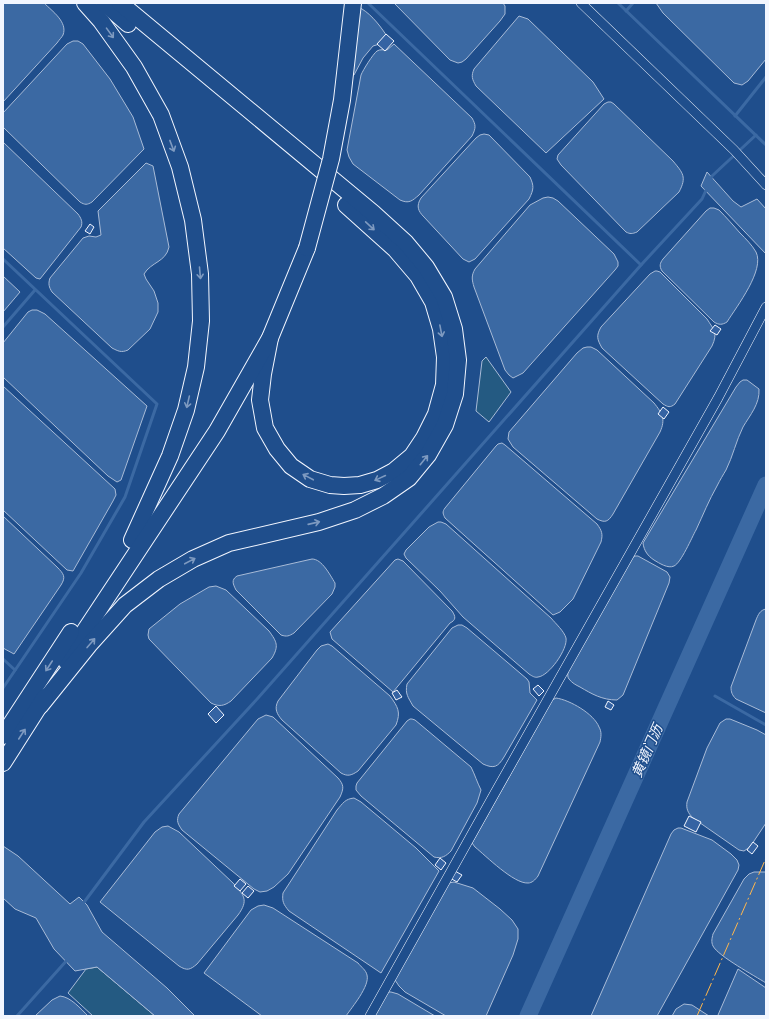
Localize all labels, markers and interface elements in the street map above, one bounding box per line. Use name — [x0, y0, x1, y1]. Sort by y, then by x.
one-way arrow — [106, 28, 114, 39]
one-way arrow — [169, 140, 177, 152]
one-way arrow — [365, 221, 375, 230]
one-way arrow — [196, 266, 203, 279]
one-way arrow — [438, 324, 446, 337]
one-way arrow — [184, 395, 192, 408]
one-way arrow — [420, 454, 429, 465]
one-way arrow — [302, 472, 314, 480]
one-way arrow — [375, 475, 387, 482]
one-way arrow — [307, 518, 320, 526]
one-way arrow — [184, 557, 196, 564]
one-way arrow — [86, 638, 96, 648]
one-way arrow — [45, 660, 53, 671]
water label: 黄镜门沥 — [628, 719, 667, 780]
one-way arrow — [18, 728, 26, 740]

